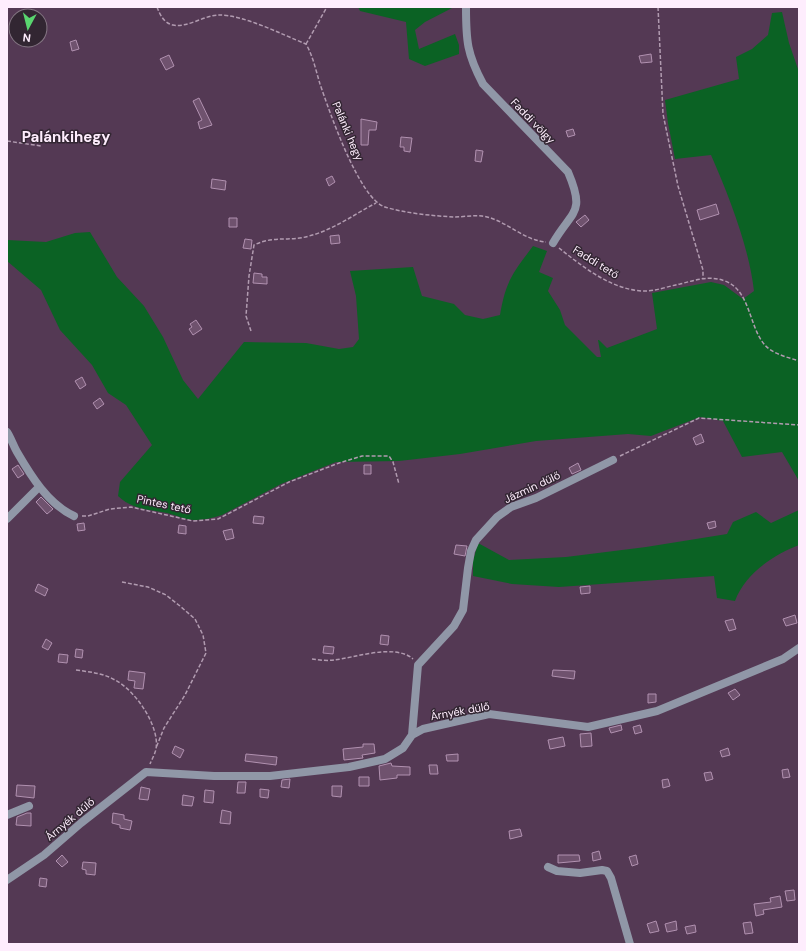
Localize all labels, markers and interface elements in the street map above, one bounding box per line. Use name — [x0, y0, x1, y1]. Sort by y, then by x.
north arrow — [8, 8, 48, 48]
text: N — [22, 30, 32, 45]
street label: Faddi völgy — [508, 95, 558, 147]
street label: Palánki hegy — [329, 99, 367, 163]
district label: Palánkihegy — [22, 127, 110, 147]
street label: Faddi tető — [570, 242, 622, 282]
street label: Jázmin dűlő — [502, 468, 562, 506]
street label: Pintes tető — [136, 491, 192, 517]
street label: Árnyék dűlő — [429, 699, 491, 723]
street label: Árnyék dűlő — [43, 794, 97, 844]

